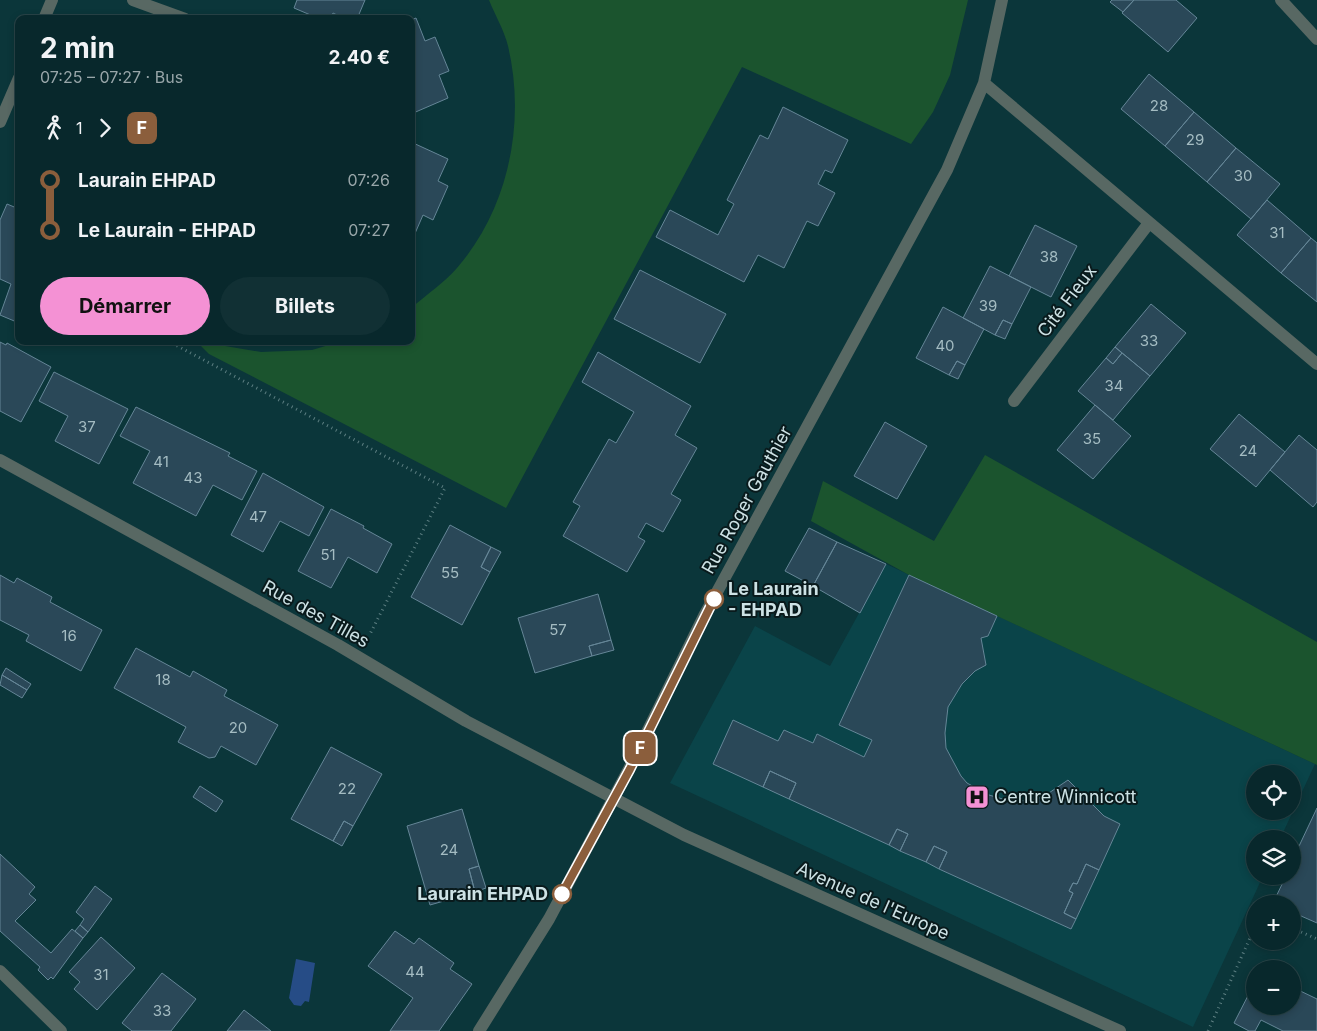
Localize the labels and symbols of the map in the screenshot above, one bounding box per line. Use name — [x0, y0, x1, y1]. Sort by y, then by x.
house number: 28 — [1150, 96, 1168, 115]
house number: 29 — [1186, 130, 1204, 149]
house number: 30 — [1234, 166, 1252, 185]
house number: 31 — [1269, 223, 1285, 242]
house number: 38 — [1040, 247, 1058, 266]
street label: Cité Fieux — [1033, 260, 1101, 341]
house number: 39 — [979, 296, 997, 315]
house number: 33 — [1140, 331, 1158, 350]
house number: 40 — [935, 336, 955, 355]
house number: 34 — [1105, 376, 1123, 395]
house number: 37 — [78, 417, 96, 436]
street label: Rue Roger Gauthier — [697, 422, 796, 577]
house number: 35 — [1083, 429, 1101, 448]
house number: 24 — [1239, 441, 1257, 460]
house number: 41 — [153, 452, 169, 471]
house number: 43 — [184, 468, 202, 487]
house number: 47 — [249, 507, 267, 526]
house number: 51 — [320, 545, 336, 564]
house number: 55 — [441, 563, 459, 582]
street label: Rue des Tilles — [259, 576, 373, 651]
place label: Le Laurain - EHPAD — [728, 578, 819, 620]
marker: Le Laurain - EHPAD — [704, 589, 724, 609]
house number: 57 — [549, 620, 567, 639]
house number: 16 — [61, 626, 77, 645]
house number: 18 — [155, 670, 171, 689]
house number: 20 — [229, 718, 247, 737]
line badge: F — [624, 732, 656, 764]
house number: 22 — [338, 779, 356, 798]
hospital icon: Centre Winnicott — [964, 784, 990, 810]
place label: Centre Winnicott — [994, 786, 1136, 807]
house number: 24 — [440, 840, 458, 859]
street label: Avenue de l'Europe — [794, 857, 953, 944]
place label: Laurain EHPAD — [417, 883, 548, 904]
marker: Laurain EHPAD — [552, 884, 572, 904]
house number: 44 — [405, 962, 425, 981]
house number: 31 — [93, 965, 109, 984]
house number: 33 — [153, 1001, 171, 1020]

